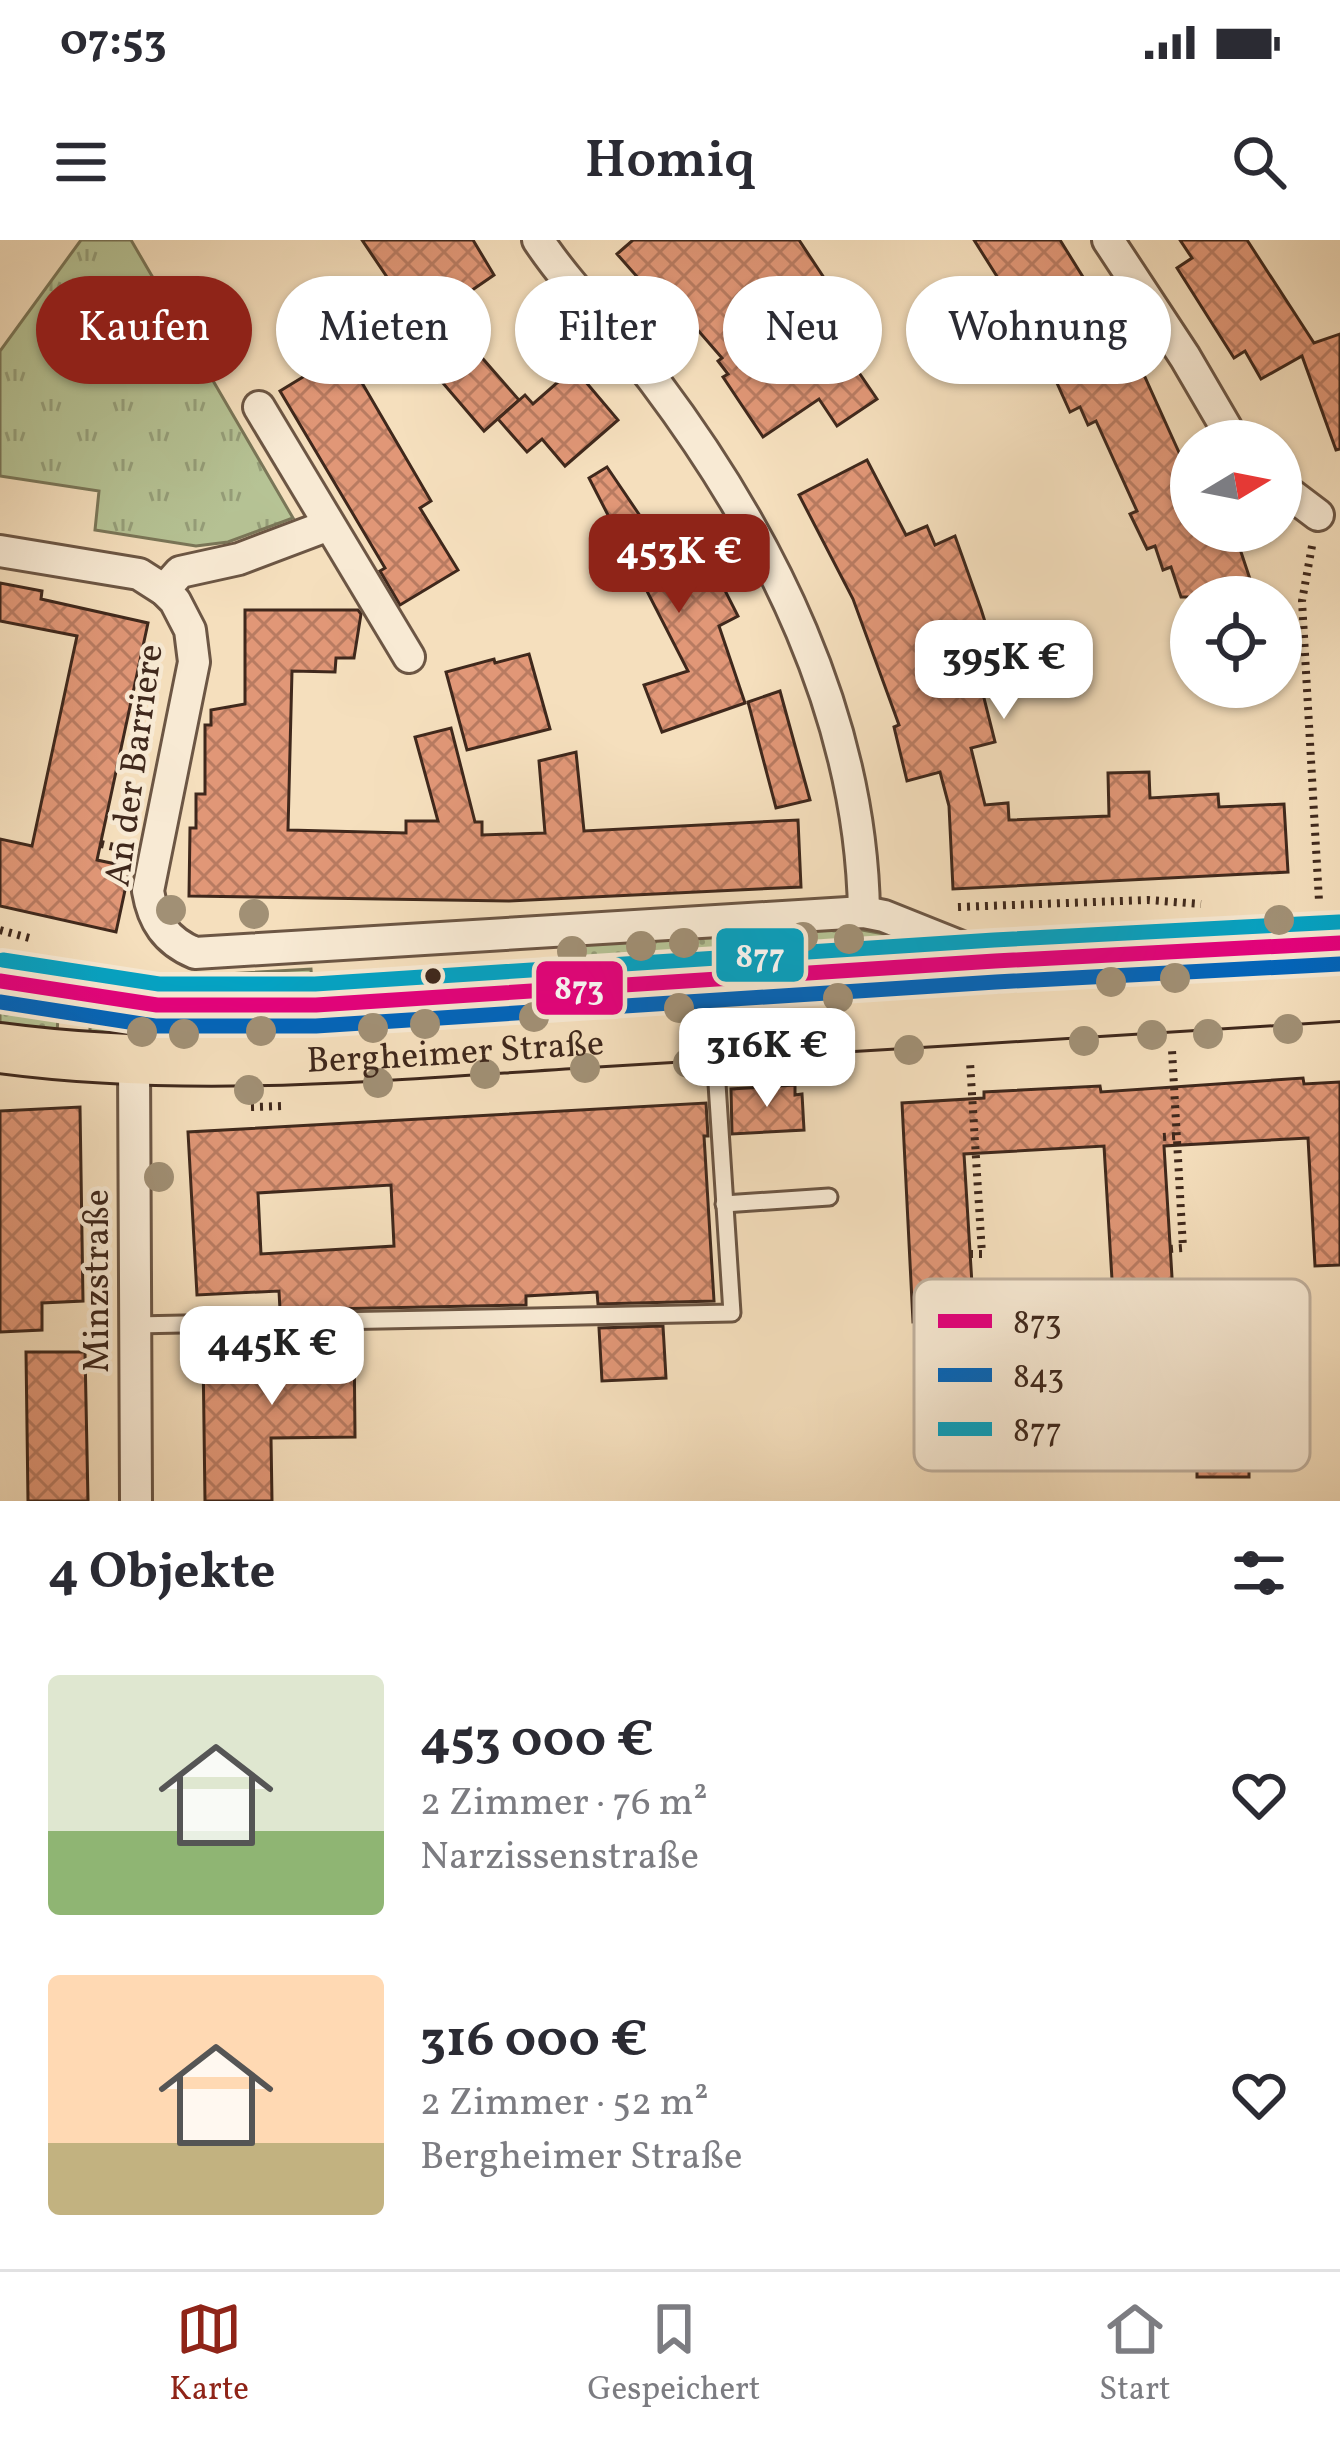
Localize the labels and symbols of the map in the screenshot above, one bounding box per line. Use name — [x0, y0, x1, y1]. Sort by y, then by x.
north arrow — [1170, 420, 1302, 552]
pin: 453K € — [581, 514, 777, 616]
pin: 395K € — [906, 620, 1102, 722]
street label: An der Barriere — [94, 641, 178, 890]
line badge: 877 — [714, 926, 806, 984]
text: 877 — [735, 936, 785, 982]
line badge: 873 — [534, 959, 625, 1017]
unlabelled marker — [422, 965, 444, 987]
text: 873 — [554, 968, 604, 1014]
pin: 316K € — [669, 1008, 865, 1110]
street label: Bergheimer Straße — [306, 1020, 606, 1088]
street label: Minzstraße — [74, 1189, 124, 1373]
legend — [914, 1279, 1310, 1471]
text: 873 — [1013, 1302, 1062, 1348]
pin: 445K € — [174, 1306, 370, 1408]
text: 843 — [1013, 1356, 1064, 1402]
text: 877 — [1013, 1410, 1062, 1456]

